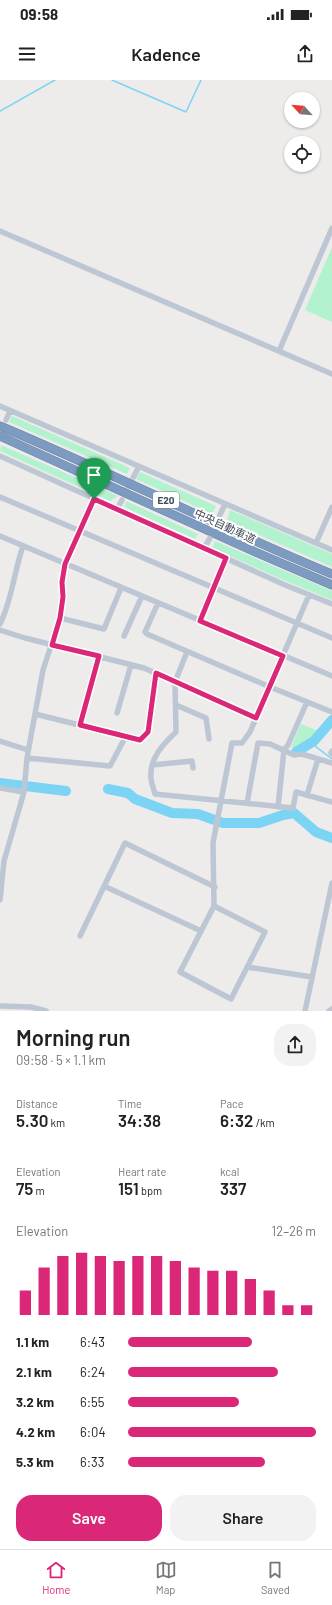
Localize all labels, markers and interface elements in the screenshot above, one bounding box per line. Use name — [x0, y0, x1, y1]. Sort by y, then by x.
text: 09:58 — [20, 5, 58, 23]
icon: menu — [16, 43, 38, 65]
text: Kadence — [131, 43, 201, 65]
icon: share — [294, 43, 316, 65]
north arrow — [284, 92, 320, 128]
map controls — [284, 92, 320, 172]
button: locate — [284, 136, 320, 172]
pin — [77, 458, 111, 499]
icon: arrive — [83, 464, 105, 486]
road number: E20 — [153, 492, 179, 508]
street label: 中央自動車道 — [193, 506, 258, 545]
text: Morning run — [16, 1024, 130, 1050]
button: share — [274, 1024, 316, 1066]
text: 09:58 · 5 × 1.1 km — [16, 1052, 106, 1068]
text: Distance — [16, 1097, 58, 1110]
text: Time — [118, 1097, 142, 1110]
text: Pace — [220, 1097, 244, 1110]
text: 5.30 — [16, 1110, 48, 1130]
text: 34:38 — [118, 1110, 161, 1130]
text: 6:32 — [220, 1110, 253, 1130]
text: km — [48, 1116, 65, 1129]
text: /km — [253, 1116, 275, 1129]
text: Elevation — [16, 1165, 60, 1178]
text: Heart rate — [118, 1165, 166, 1178]
text: kcal — [220, 1165, 239, 1178]
text: 75 — [16, 1178, 33, 1198]
text: 151 — [118, 1178, 139, 1198]
text: 337 — [220, 1178, 246, 1198]
text: m — [33, 1184, 45, 1197]
text: bpm — [139, 1184, 162, 1197]
text: Elevation — [16, 1223, 68, 1239]
text: 12–26 m — [272, 1223, 316, 1239]
text: 1.1 km — [16, 1334, 49, 1350]
text: 6:43 — [80, 1334, 105, 1350]
text: 2.1 km — [16, 1364, 52, 1380]
text: 6:24 — [80, 1364, 105, 1380]
text: 3.2 km — [16, 1394, 54, 1410]
text: 6:55 — [80, 1394, 104, 1410]
text: 4.2 km — [16, 1424, 55, 1440]
text: 6:04 — [80, 1424, 106, 1440]
text: 5.3 km — [16, 1454, 54, 1470]
text: 6:33 — [80, 1454, 105, 1470]
button: Save — [16, 1495, 162, 1541]
button: Share — [170, 1495, 316, 1541]
tab: Home — [42, 1559, 70, 1596]
tab: Map — [155, 1559, 177, 1596]
tab: Saved — [261, 1559, 290, 1596]

